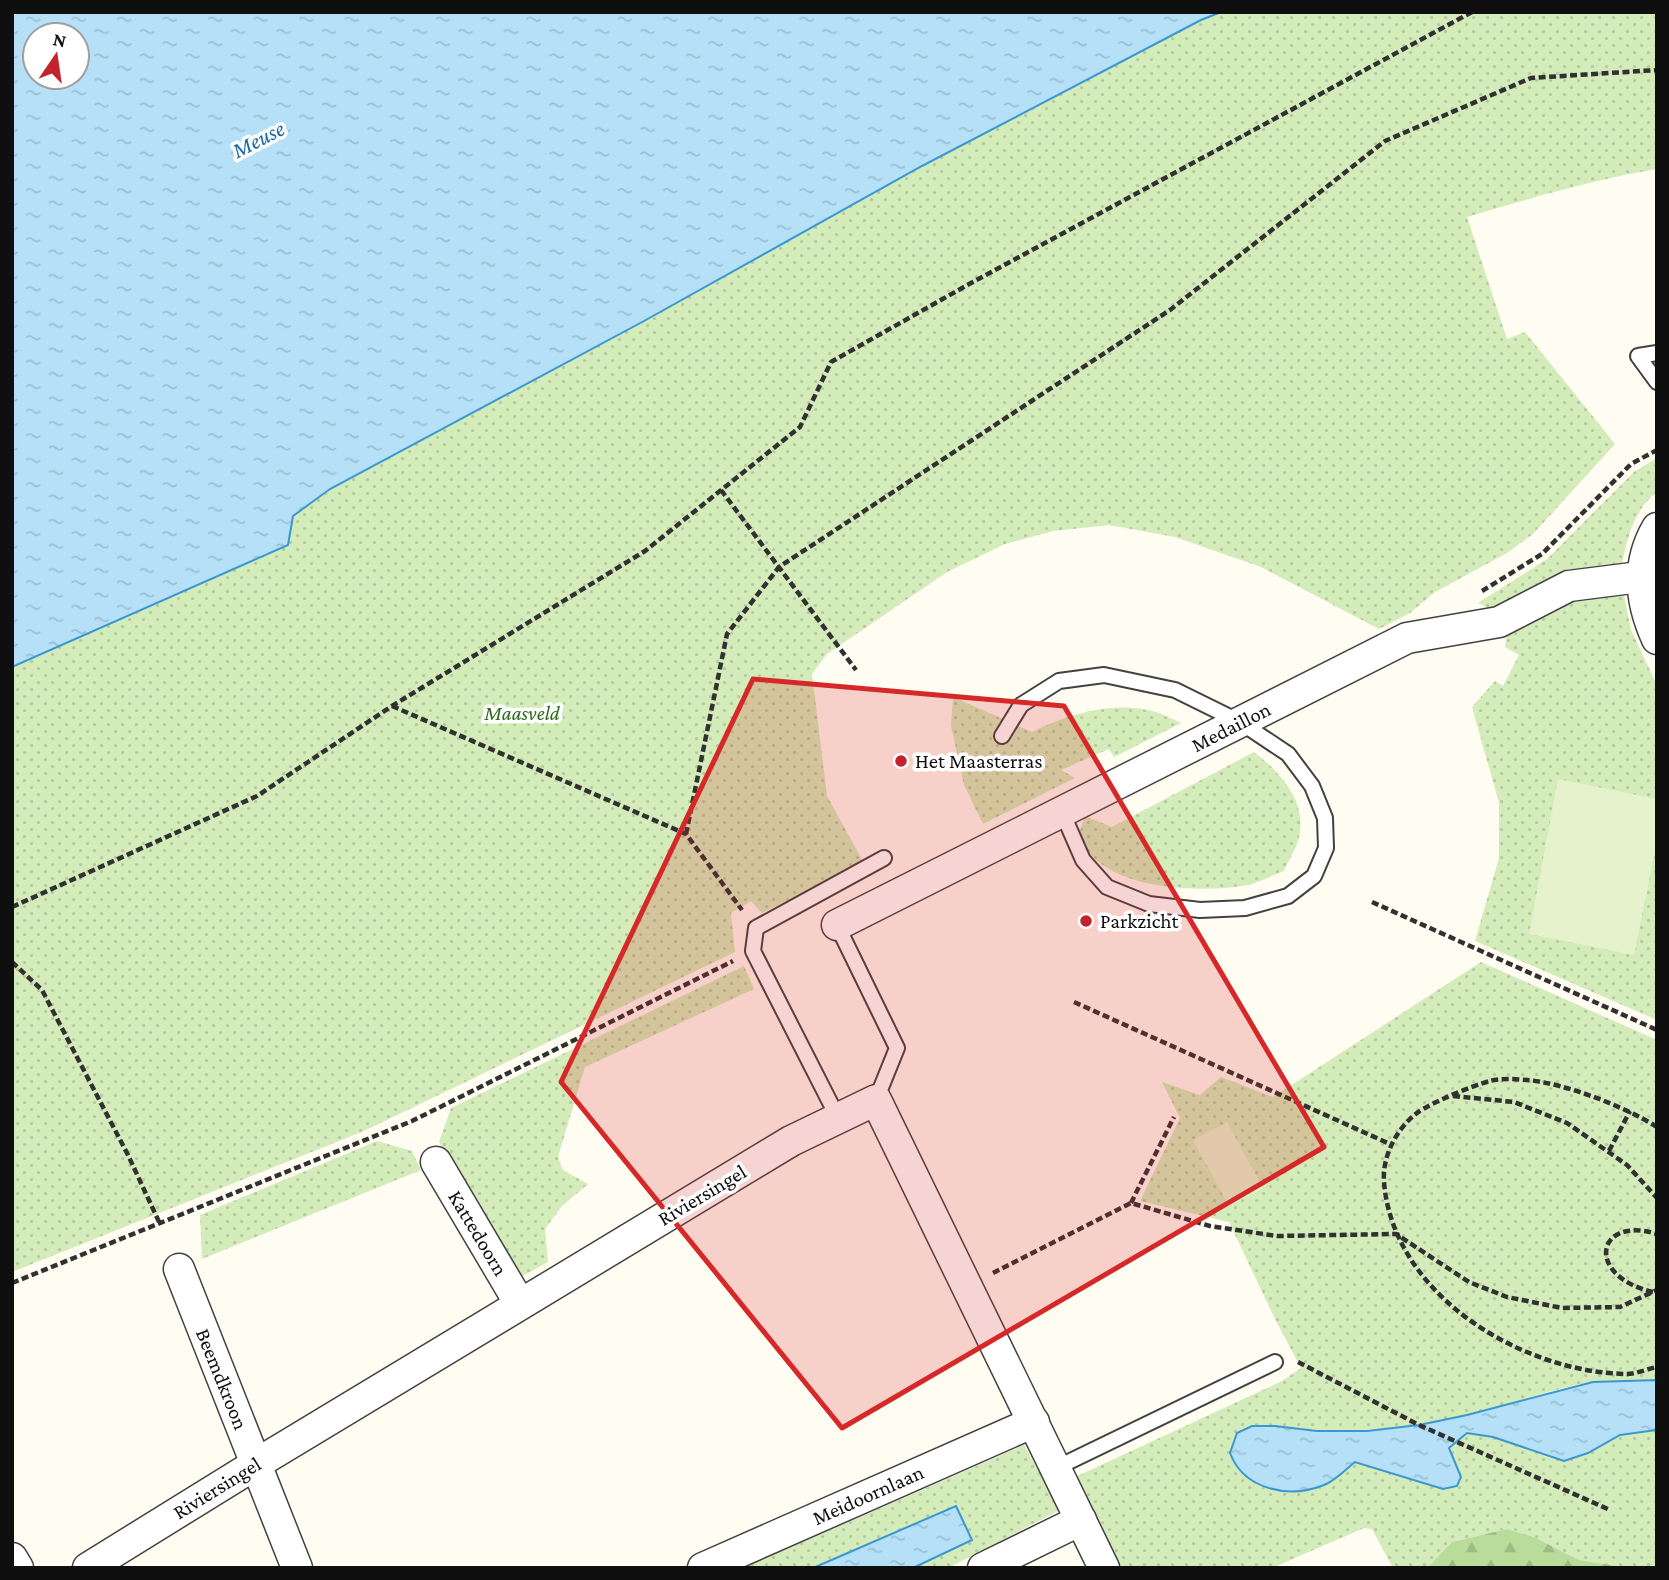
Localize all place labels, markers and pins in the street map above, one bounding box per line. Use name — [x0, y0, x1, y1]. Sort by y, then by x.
place label: Het Maasterras — [915, 749, 1043, 773]
marker: Het Maasterras — [893, 753, 909, 769]
place label: Parkzicht — [1100, 909, 1180, 933]
marker: Parkzicht — [1078, 913, 1094, 929]

